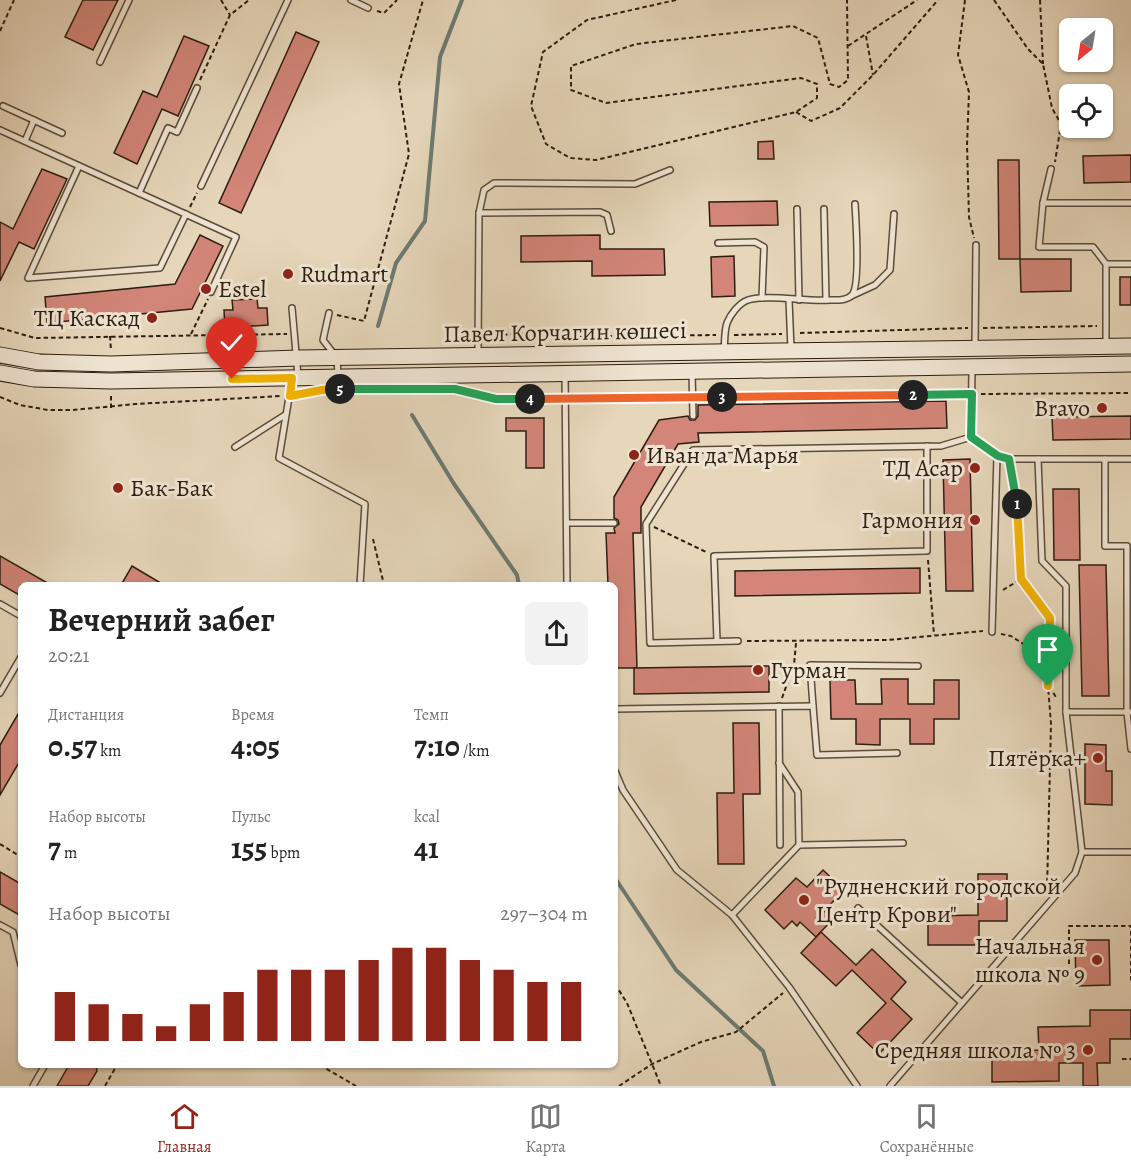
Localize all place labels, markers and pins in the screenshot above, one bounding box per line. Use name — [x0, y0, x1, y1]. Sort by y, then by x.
place label: Rudmart — [300, 258, 388, 290]
marker: Rudmart — [281, 267, 295, 281]
place label: Estel — [218, 273, 267, 305]
marker: Estel — [199, 282, 213, 296]
place label: ТЦ Каскад — [34, 302, 140, 334]
marker: ТЦ Каскад — [145, 311, 159, 325]
pin — [206, 317, 257, 379]
pin: 5 — [325, 374, 355, 404]
pin: 2 — [898, 380, 928, 410]
pin: 3 — [707, 382, 737, 412]
pin: 4 — [515, 384, 545, 414]
place label: Bravo — [1034, 392, 1090, 424]
marker: Bravo — [1095, 401, 1109, 415]
place label: Иван да Марья — [646, 439, 798, 471]
marker: Иван да Марья — [627, 448, 641, 462]
place label: ТД Асар — [883, 452, 963, 484]
marker: ТД Асар — [968, 461, 982, 475]
place label: Бак-Бак — [130, 472, 213, 504]
marker: Бак-Бак — [111, 481, 125, 495]
pin: 1 — [1002, 489, 1032, 519]
place label: Гармония — [861, 504, 963, 536]
marker: Гармония — [968, 513, 982, 527]
pin — [1022, 624, 1073, 686]
place label: Гурман — [770, 654, 846, 686]
marker: Гурман — [751, 663, 765, 677]
place label: Пятёрка+ — [988, 742, 1086, 774]
marker: Пятёрка+ — [1091, 751, 1105, 765]
place label: "Рудненский городской Центр Крови" — [816, 870, 1061, 930]
marker: "Рудненский городской Центр Крови" — [797, 893, 811, 907]
place label: Начальная школа № 9 — [975, 930, 1085, 990]
marker: Начальная школа № 9 — [1090, 953, 1104, 967]
place label: Средняя школа № 3 — [875, 1034, 1076, 1066]
marker: Средняя школа № 3 — [1081, 1043, 1095, 1057]

